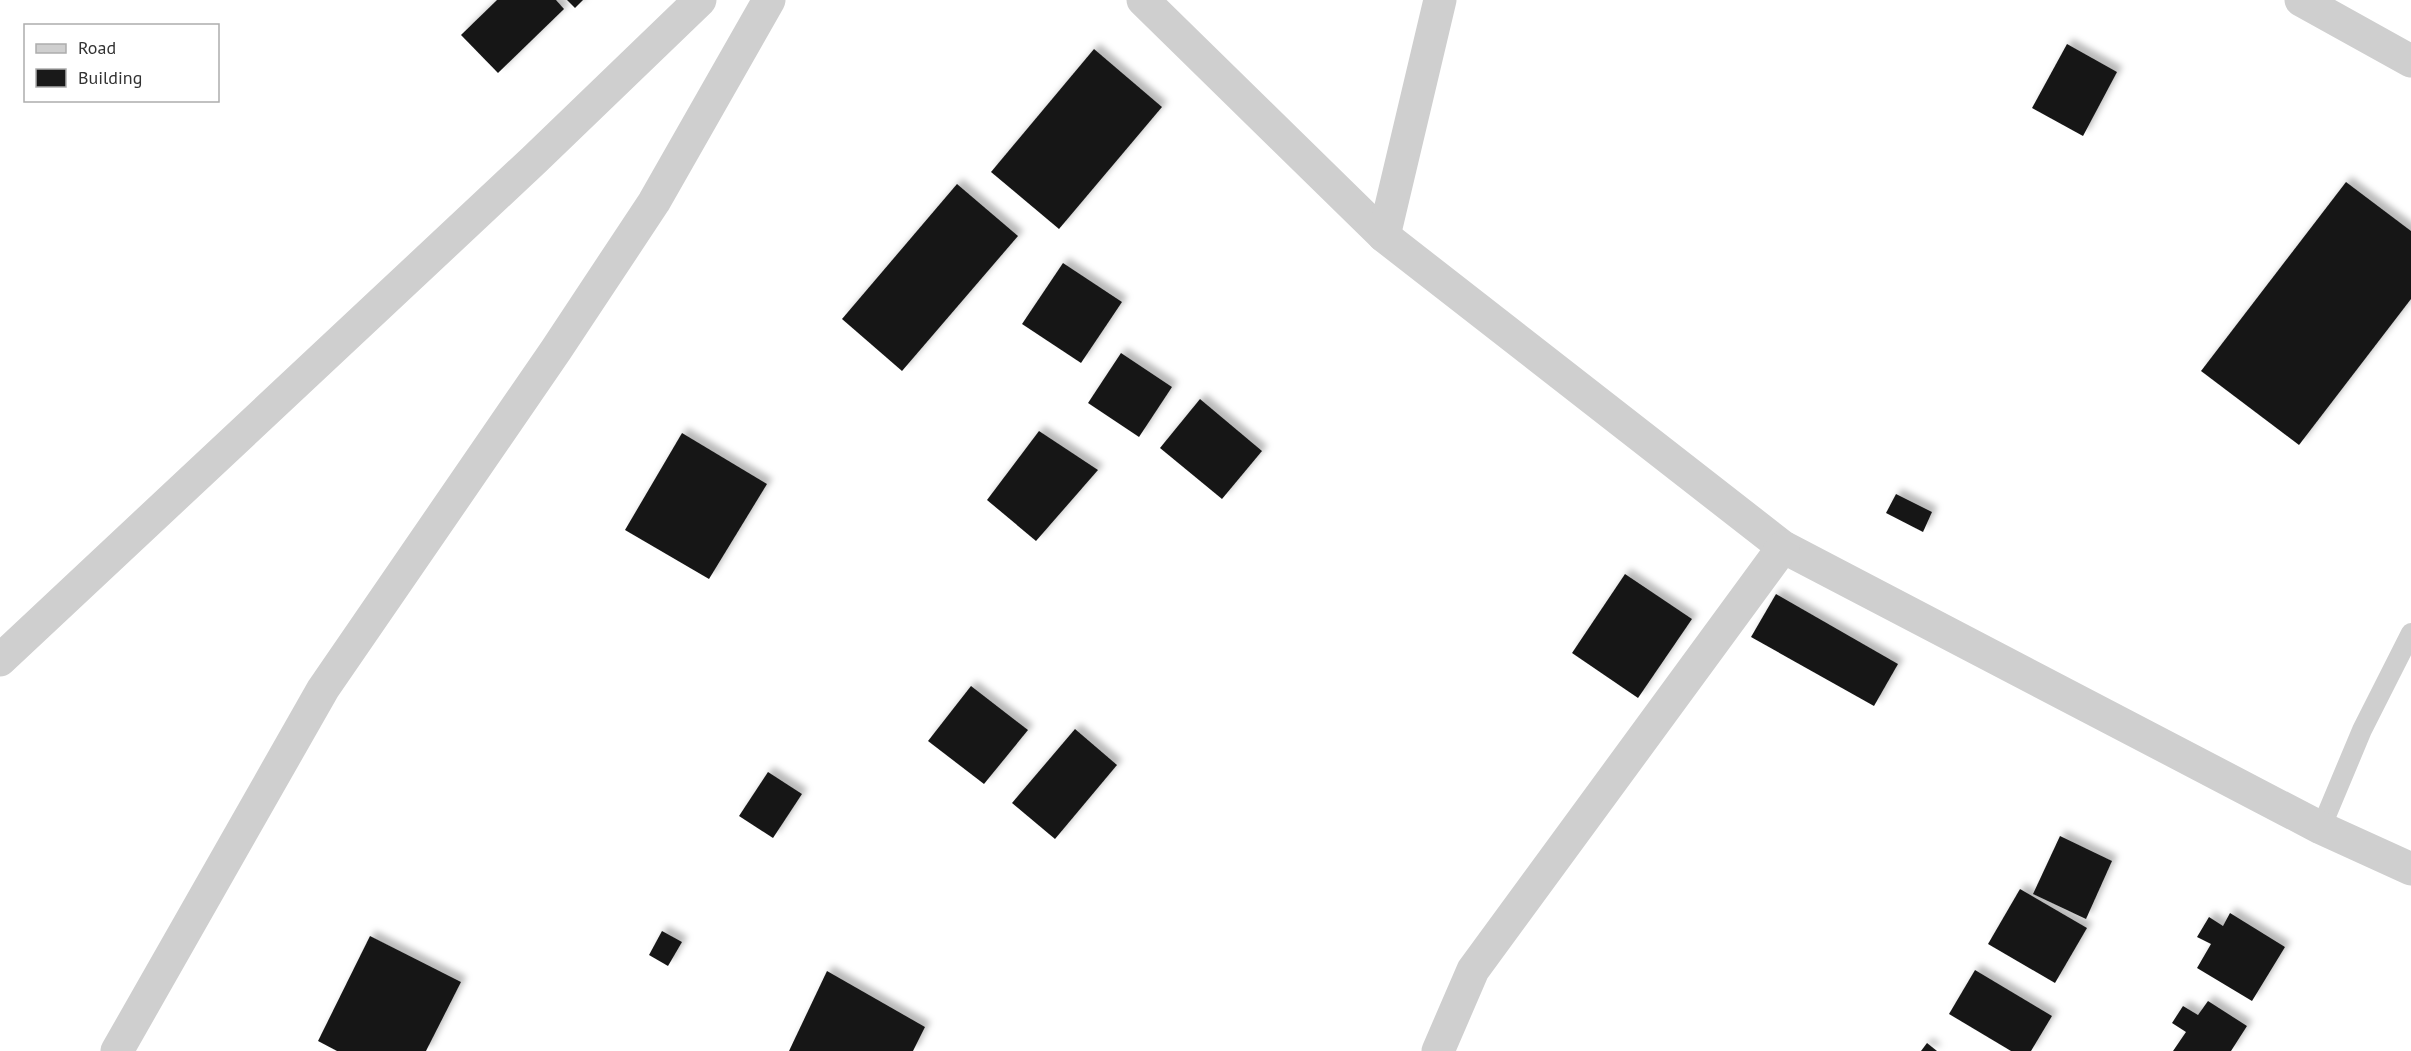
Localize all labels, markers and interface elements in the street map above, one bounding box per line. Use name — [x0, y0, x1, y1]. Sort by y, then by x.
legend — [24, 24, 219, 102]
text: Road — [78, 36, 116, 59]
text: Building — [78, 66, 142, 89]

